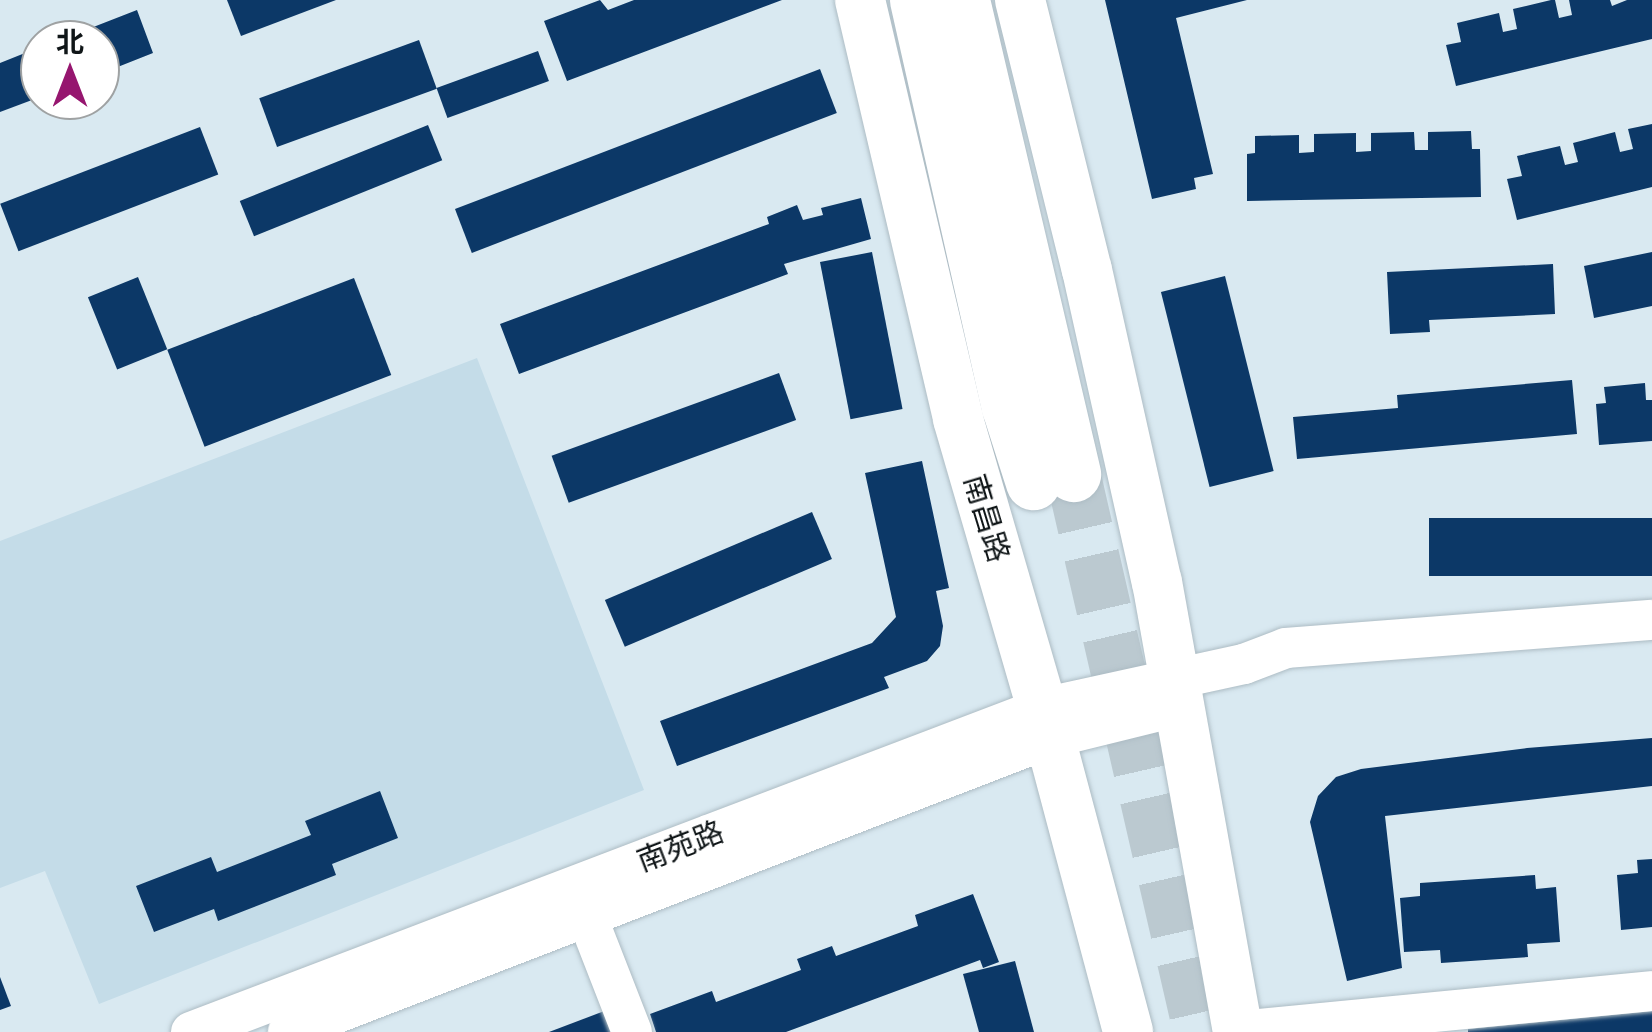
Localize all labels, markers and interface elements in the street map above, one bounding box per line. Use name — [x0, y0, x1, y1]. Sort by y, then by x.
north arrow — [20, 20, 120, 120]
text: 北 — [56, 23, 84, 60]
street label: 南昌路 — [957, 470, 1017, 566]
street label: 南苑路 — [632, 813, 728, 879]

